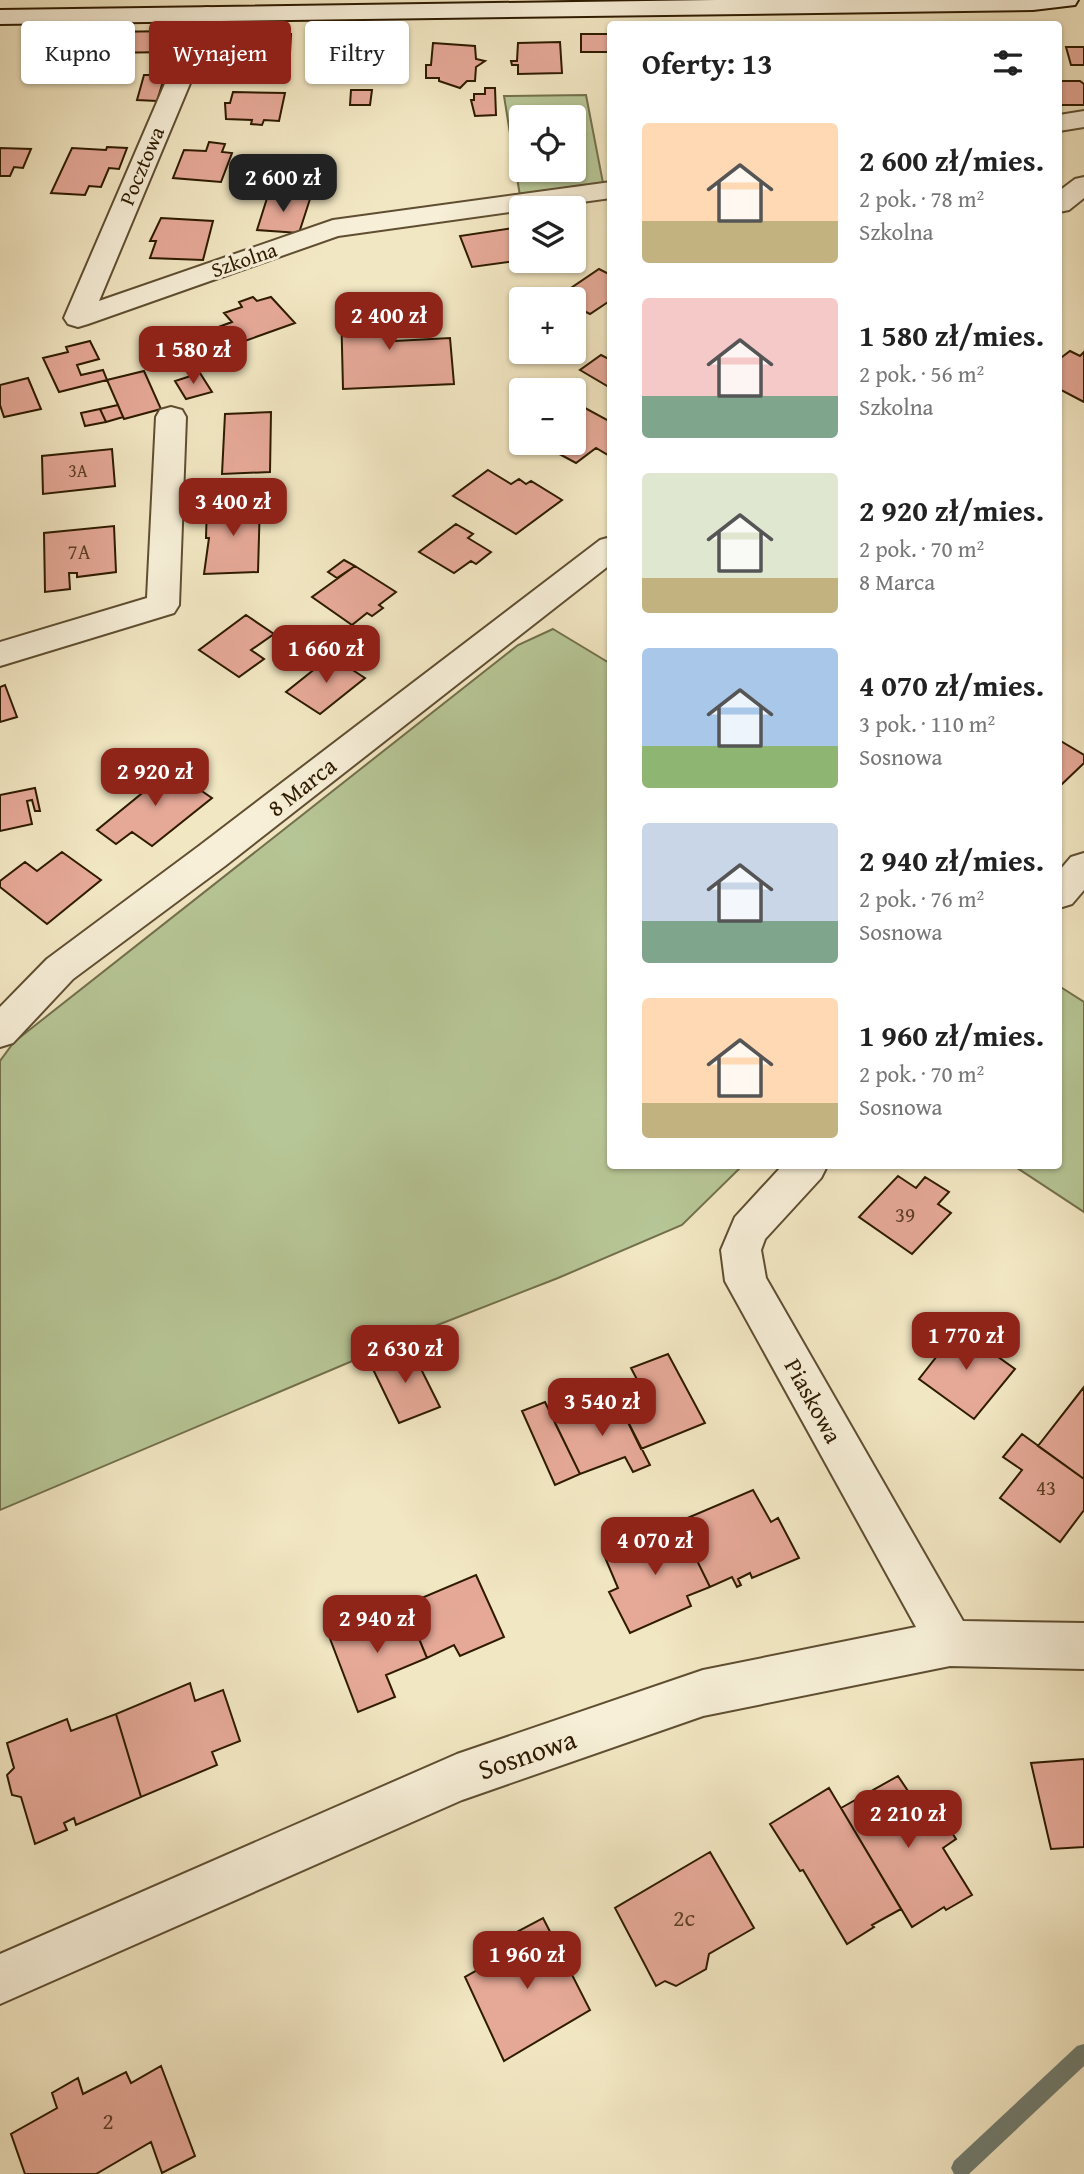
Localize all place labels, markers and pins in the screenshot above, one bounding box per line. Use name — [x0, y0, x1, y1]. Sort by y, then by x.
pin: 2 600 zł — [211, 154, 355, 214]
pin: 2 400 zł — [317, 292, 461, 352]
pin: 1 580 zł — [121, 326, 265, 386]
pin: 3 400 zł — [161, 478, 305, 538]
pin: 1 660 zł — [254, 626, 398, 685]
pin: 2 920 zł — [83, 748, 227, 808]
pin: 1 770 zł — [894, 1312, 1038, 1372]
pin: 2 630 zł — [333, 1326, 477, 1385]
pin: 3 540 zł — [530, 1378, 674, 1438]
pin: 4 070 zł — [583, 1518, 727, 1577]
pin: 2 940 zł — [305, 1596, 449, 1655]
pin: 2 210 zł — [836, 1790, 980, 1850]
pin: 1 960 zł — [455, 1932, 599, 1991]

